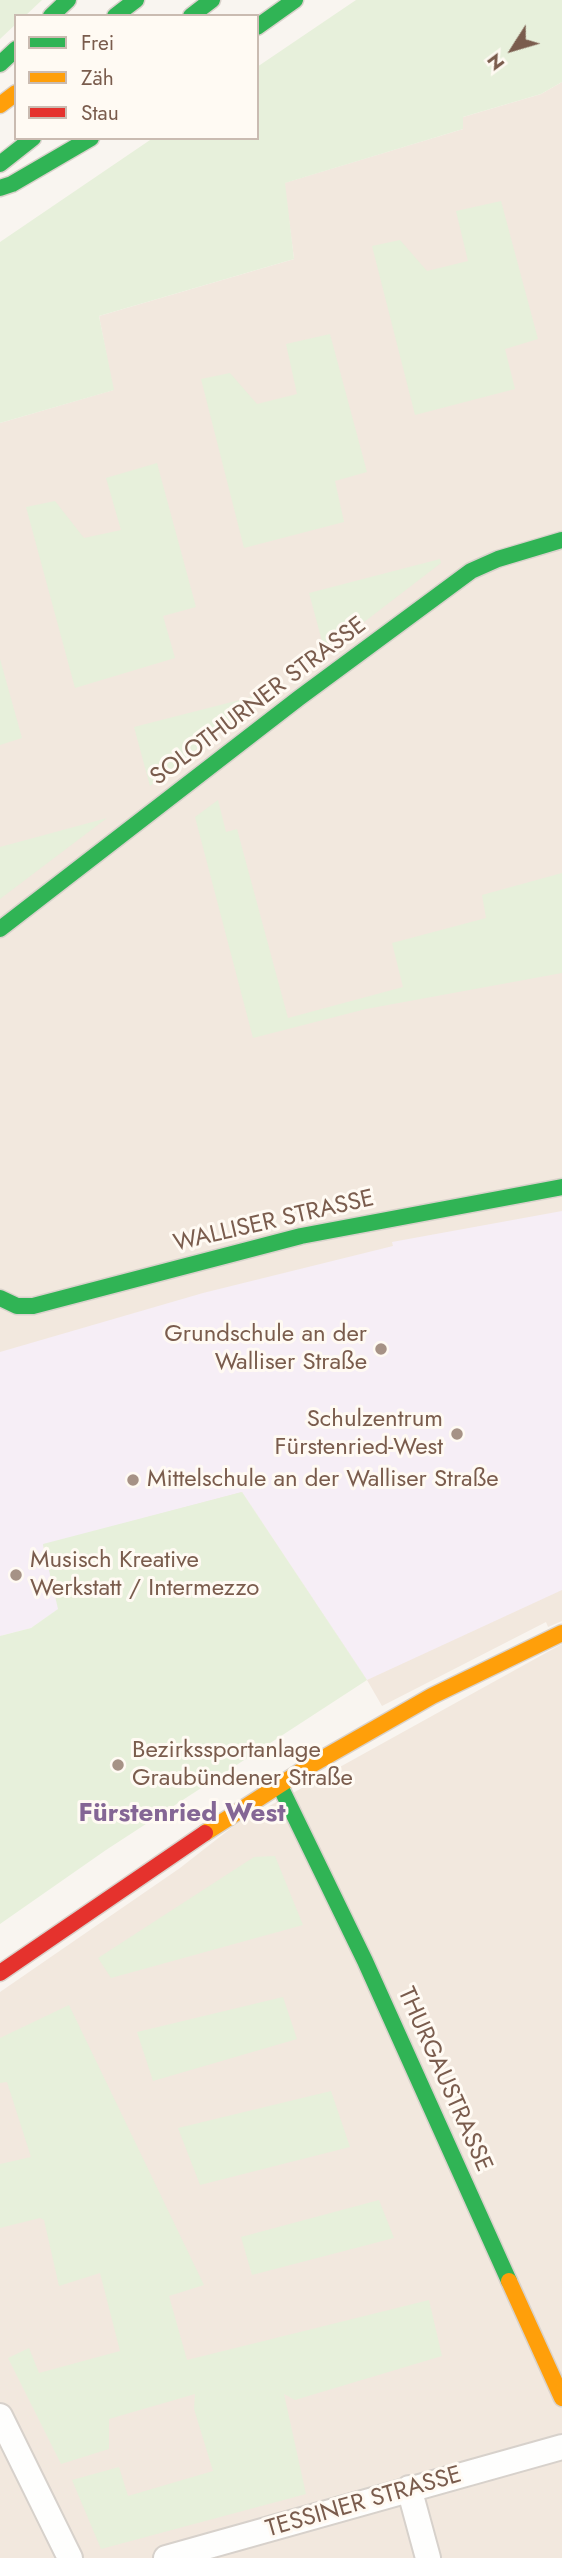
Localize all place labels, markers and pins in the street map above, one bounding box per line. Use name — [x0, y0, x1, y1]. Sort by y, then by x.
place label: Grundschule an der Walliser Straße — [164, 1321, 367, 1377]
marker: Grundschule an der Walliser Straße — [373, 1341, 389, 1357]
place label: Schulzentrum Fürstenried-West — [275, 1406, 443, 1462]
marker: Schulzentrum Fürstenried-West — [449, 1426, 465, 1442]
place label: Mittelschule an der Walliser Straße — [147, 1466, 499, 1494]
marker: Mittelschule an der Walliser Straße — [125, 1472, 141, 1488]
place label: Musisch Kreative Werkstatt / Intermezzo — [30, 1547, 259, 1603]
marker: Musisch Kreative Werkstatt / Intermezzo — [8, 1567, 24, 1583]
place label: Bezirkssportanlage Graubündener Straße — [132, 1737, 353, 1793]
marker: Bezirkssportanlage Graubündener Straße — [110, 1757, 126, 1773]

